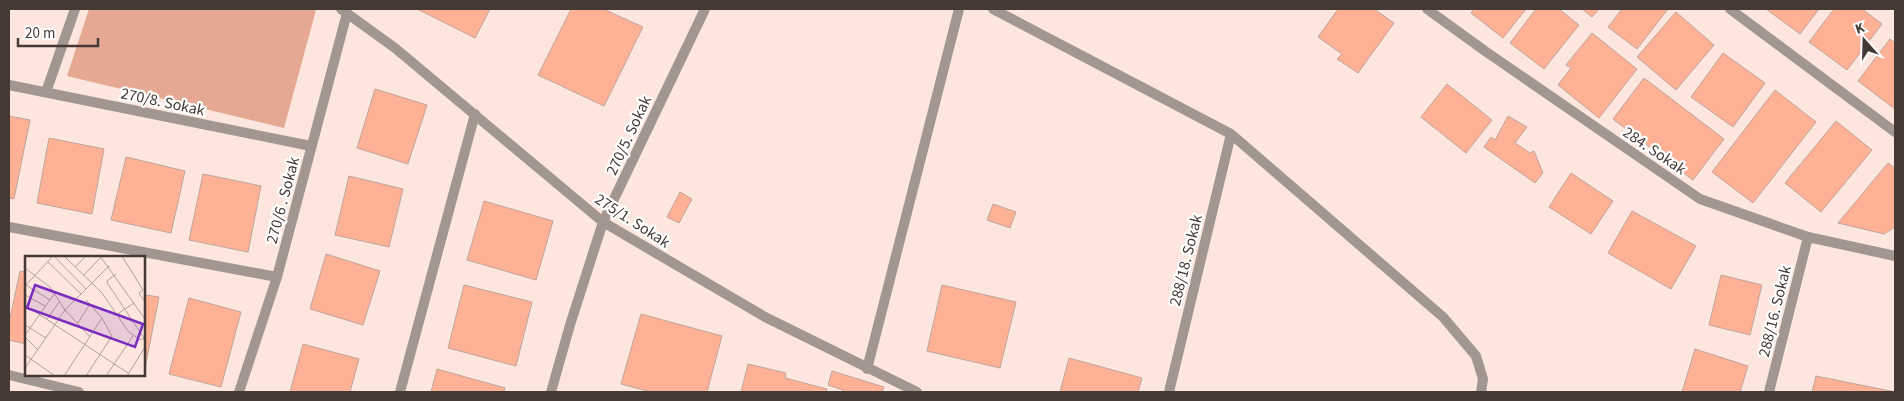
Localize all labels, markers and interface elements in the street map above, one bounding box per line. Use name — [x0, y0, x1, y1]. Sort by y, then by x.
scale bar — [18, 15, 98, 47]
north arrow — [1839, 15, 1889, 65]
text: K — [1852, 18, 1868, 40]
text: 20 m — [25, 23, 55, 44]
street label: 270/8. Sokak — [119, 82, 207, 122]
street label: 270/5. Sokak — [601, 92, 657, 179]
street label: 284. Sokak — [1618, 122, 1690, 180]
street label: 270/6 . Sokak — [261, 154, 305, 246]
street label: 275/1. Sokak — [591, 188, 674, 253]
street label: 288/18. Sokak — [1164, 212, 1208, 308]
inset map — [25, 256, 145, 376]
street label: 288/16. Sokak — [1753, 263, 1797, 359]

